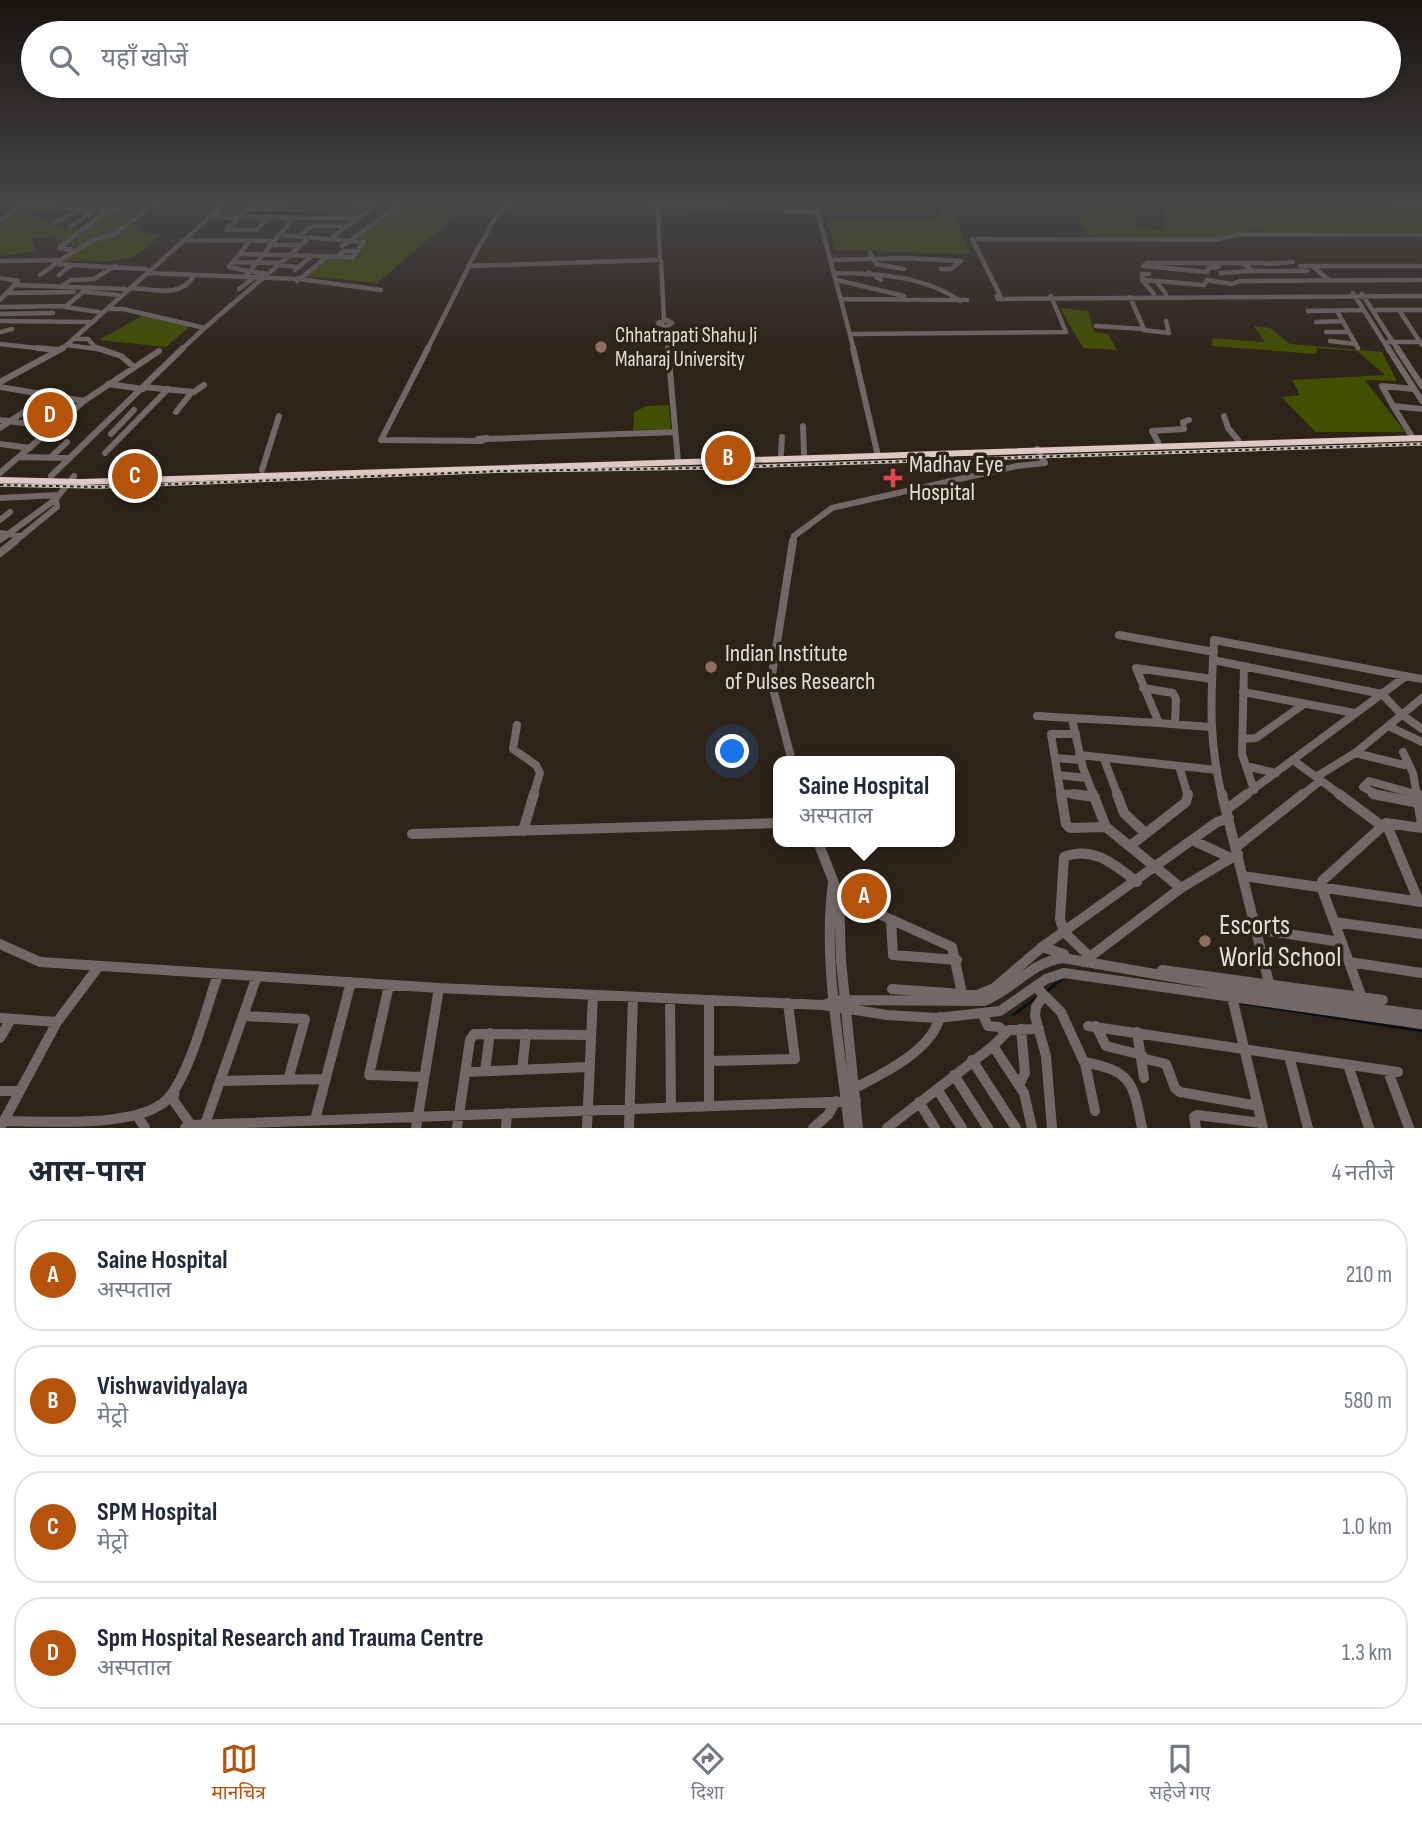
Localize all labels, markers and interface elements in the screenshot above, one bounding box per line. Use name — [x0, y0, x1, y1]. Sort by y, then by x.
search box — [21, 21, 1401, 98]
icon: search — [45, 41, 83, 79]
text: यहाँ खोजें — [101, 43, 188, 74]
place label: Chhatrapati Shahu Ji Maharaj University — [615, 323, 757, 372]
marker: Chhatrapati Shahu Ji Maharaj University — [593, 339, 609, 355]
pin: D — [27, 389, 73, 441]
pin: B — [705, 432, 751, 484]
pin: C — [112, 450, 158, 502]
place label: Madhav Eye Hospital — [909, 450, 1004, 507]
marker: Madhav Eye Hospital — [883, 468, 903, 488]
place label: Indian Institute of Pulses Research — [725, 639, 875, 696]
marker: Indian Institute of Pulses Research — [703, 659, 719, 675]
your location — [715, 734, 749, 768]
popup — [773, 756, 955, 847]
text: Saine Hospital — [799, 771, 929, 802]
text: अस्पताल — [799, 802, 873, 830]
pin: A — [841, 870, 887, 922]
place label: Escorts World School — [1219, 909, 1341, 974]
marker: Escorts World School — [1197, 933, 1213, 949]
text: आस-पास — [28, 1154, 145, 1190]
text: 4 नतीजे — [1332, 1159, 1394, 1187]
text: Saine Hospital — [97, 1245, 228, 1276]
text: A — [48, 1261, 58, 1289]
text: 210 m — [1346, 1261, 1392, 1289]
text: अस्पताल — [97, 1276, 171, 1304]
text: Vishwavidyalaya — [97, 1371, 248, 1402]
text: B — [48, 1387, 58, 1415]
text: 580 m — [1344, 1387, 1392, 1415]
text: मेट्रो — [97, 1402, 128, 1430]
text: SPM Hospital — [97, 1497, 217, 1528]
text: C — [47, 1513, 59, 1541]
text: 1.0 km — [1342, 1513, 1392, 1541]
text: मेट्रो — [97, 1528, 128, 1556]
text: Spm Hospital Research and Trauma Centre — [97, 1623, 484, 1654]
text: D — [47, 1639, 59, 1667]
text: 1.3 km — [1342, 1639, 1392, 1667]
text: अस्पताल — [97, 1654, 171, 1682]
tab: मानचित्र — [211, 1740, 266, 1807]
tab: दिशा — [689, 1740, 727, 1807]
tab: सहेजे गए — [1149, 1740, 1211, 1807]

